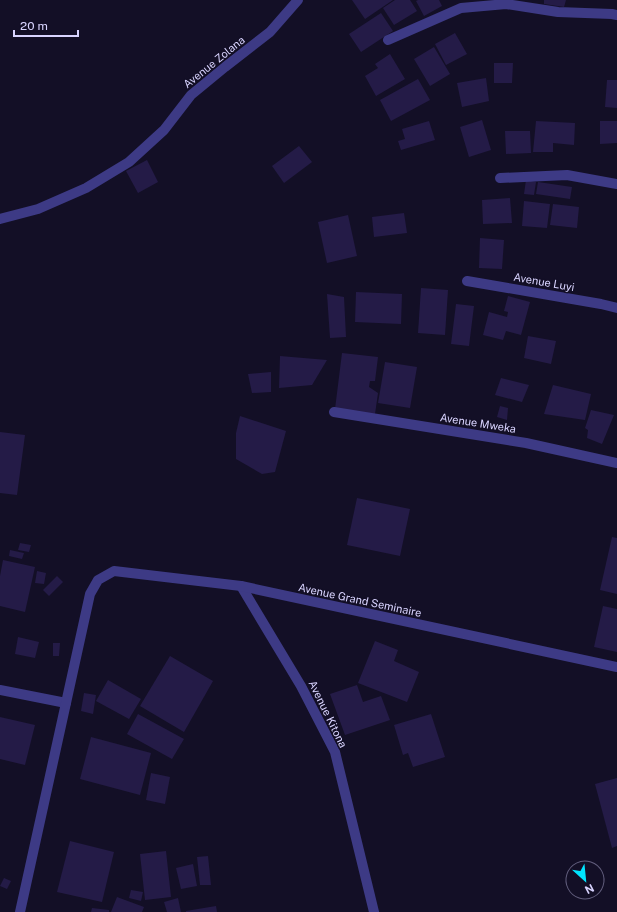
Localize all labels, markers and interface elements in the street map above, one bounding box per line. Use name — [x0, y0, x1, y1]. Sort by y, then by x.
scale bar — [14, 12, 78, 38]
text: 20 m — [20, 19, 48, 33]
street label: Avenue Zolana — [181, 34, 247, 90]
street label: Avenue Luyi — [513, 271, 575, 293]
street label: Avenue Mweka — [439, 411, 517, 435]
street label: Avenue Grand Seminaire — [297, 581, 423, 619]
street label: Avenue Kitona — [307, 678, 349, 750]
north arrow — [565, 860, 605, 900]
text: N — [583, 882, 596, 896]

